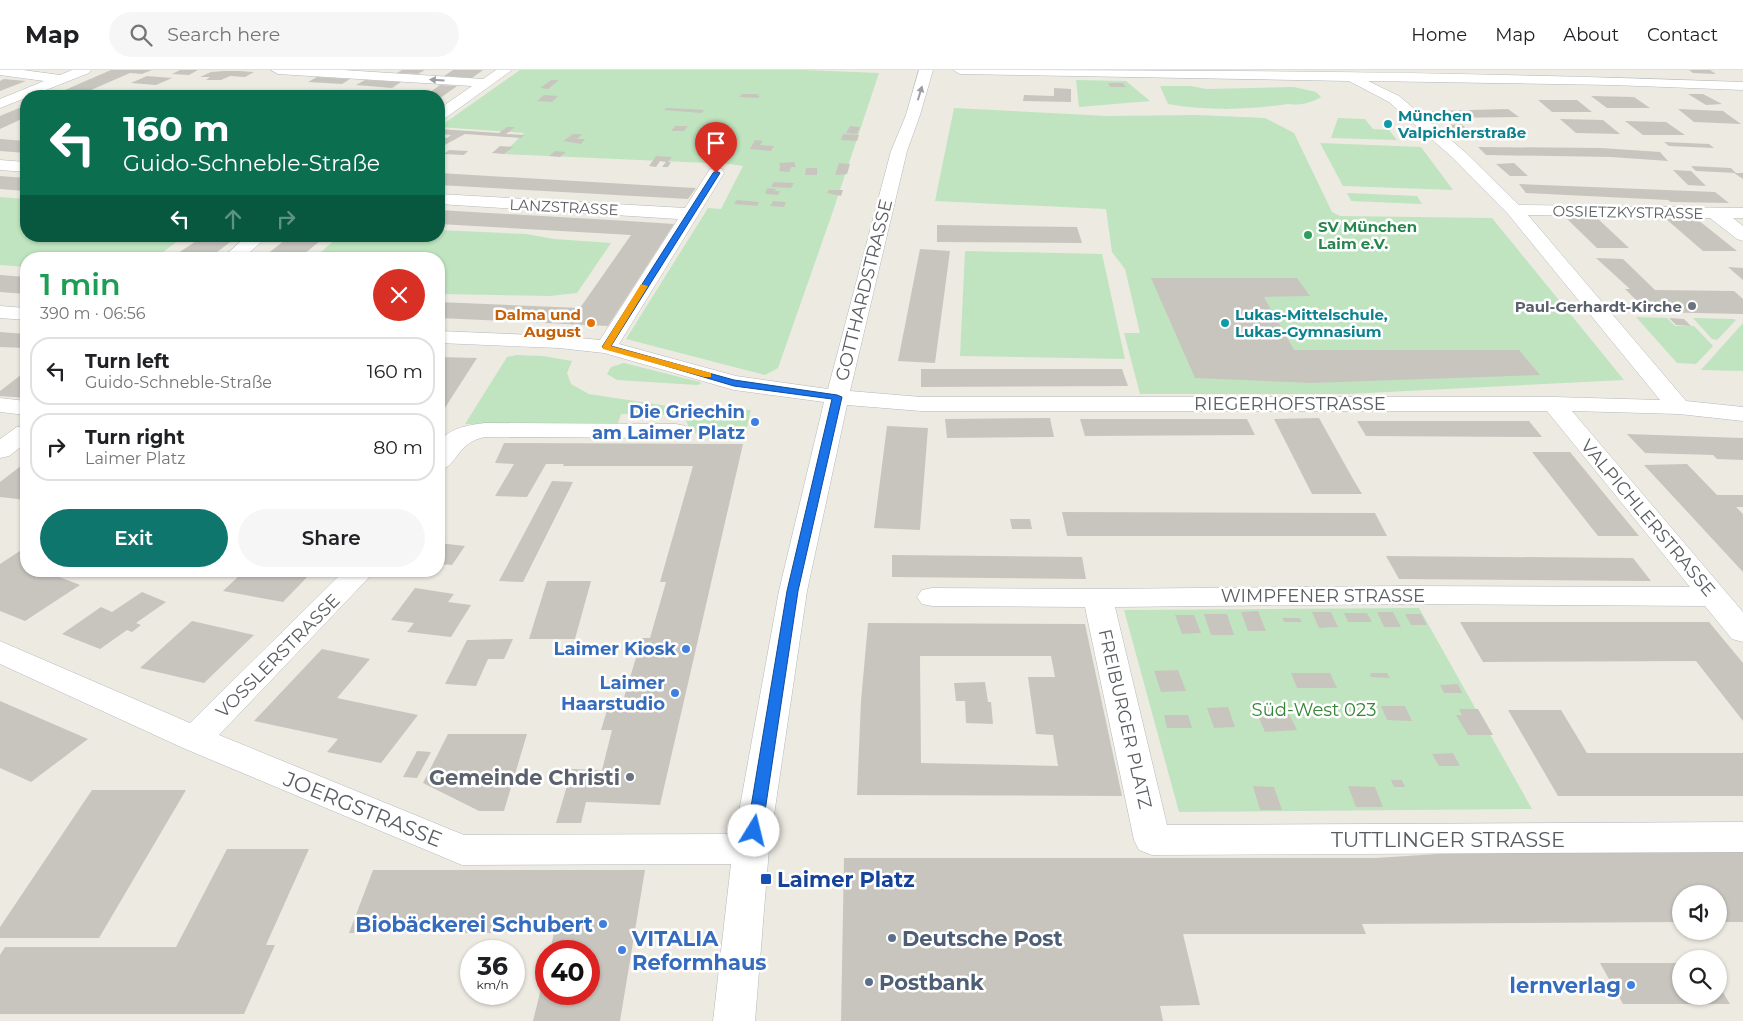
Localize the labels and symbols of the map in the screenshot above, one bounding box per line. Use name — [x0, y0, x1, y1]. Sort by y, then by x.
one-way arrow — [428, 76, 444, 84]
one-way arrow — [916, 85, 924, 100]
place label: München Valpichlerstraße — [1397, 106, 1526, 142]
marker: München Valpichlerstraße — [1382, 118, 1394, 130]
pin — [695, 122, 737, 173]
street label: LANZSTRASSE — [509, 195, 619, 219]
street label: GOTTHARDSTRASSE — [831, 197, 897, 383]
street label: OSSIETZKYSTRASSE — [1552, 201, 1704, 223]
place label: SV München Laim e.V. — [1318, 217, 1417, 253]
marker: SV München Laim e.V. — [1302, 229, 1314, 241]
place label: Paul-Gerhardt-Kirche — [1515, 297, 1682, 316]
marker: Paul-Gerhardt-Kirche — [1686, 300, 1698, 312]
place label: Dalma und August — [494, 305, 581, 341]
place label: Lukas-Mittelschule, Lukas-Gymnasium — [1235, 305, 1388, 341]
marker: Dalma und August — [585, 317, 597, 329]
marker: Lukas-Mittelschule, Lukas-Gymnasium — [1219, 317, 1231, 329]
street label: RIEGERHOFSTRASSE — [1194, 393, 1386, 415]
place label: Die Griechin am Laimer Platz — [592, 401, 745, 444]
marker: Die Griechin am Laimer Platz — [749, 416, 761, 428]
street label: VALPICHLERSTRASSE — [1576, 435, 1720, 601]
street label: WIMPFENER STRASSE — [1221, 585, 1425, 607]
street label: VOSSLERSTRASSE — [211, 589, 345, 723]
street label: FREIBURGER PLATZ — [1094, 627, 1156, 811]
place label: Laimer Kiosk — [553, 638, 676, 660]
marker: Laimer Kiosk — [680, 643, 692, 655]
place label: Laimer Haarstudio — [561, 672, 665, 715]
marker: Laimer Haarstudio — [669, 687, 681, 699]
park label: Süd-West 023 — [1252, 699, 1376, 721]
street label: JOERGSTRASSE — [279, 765, 446, 852]
place label: Gemeinde Christi — [429, 765, 620, 790]
marker: Gemeinde Christi — [624, 771, 636, 783]
position arrow — [727, 804, 779, 856]
street label: TUTTLINGER STRASSE — [1331, 827, 1565, 852]
place label: Laimer Platz — [777, 867, 915, 892]
marker: Laimer Platz — [759, 872, 773, 886]
place label: Biobäckerei Schubert — [355, 912, 593, 937]
marker: Biobäckerei Schubert — [597, 918, 609, 930]
place label: VITALIA Reformhaus — [631, 926, 766, 975]
place label: Deutsche Post — [902, 926, 1063, 951]
marker: Deutsche Post — [886, 932, 898, 944]
speed limit sign: 40 — [535, 940, 600, 1005]
marker: VITALIA Reformhaus — [616, 944, 628, 956]
place label: Postbank — [879, 970, 984, 995]
place label: lernverlag — [1510, 973, 1621, 998]
marker: Postbank — [863, 976, 875, 988]
marker: lernverlag — [1625, 979, 1637, 991]

